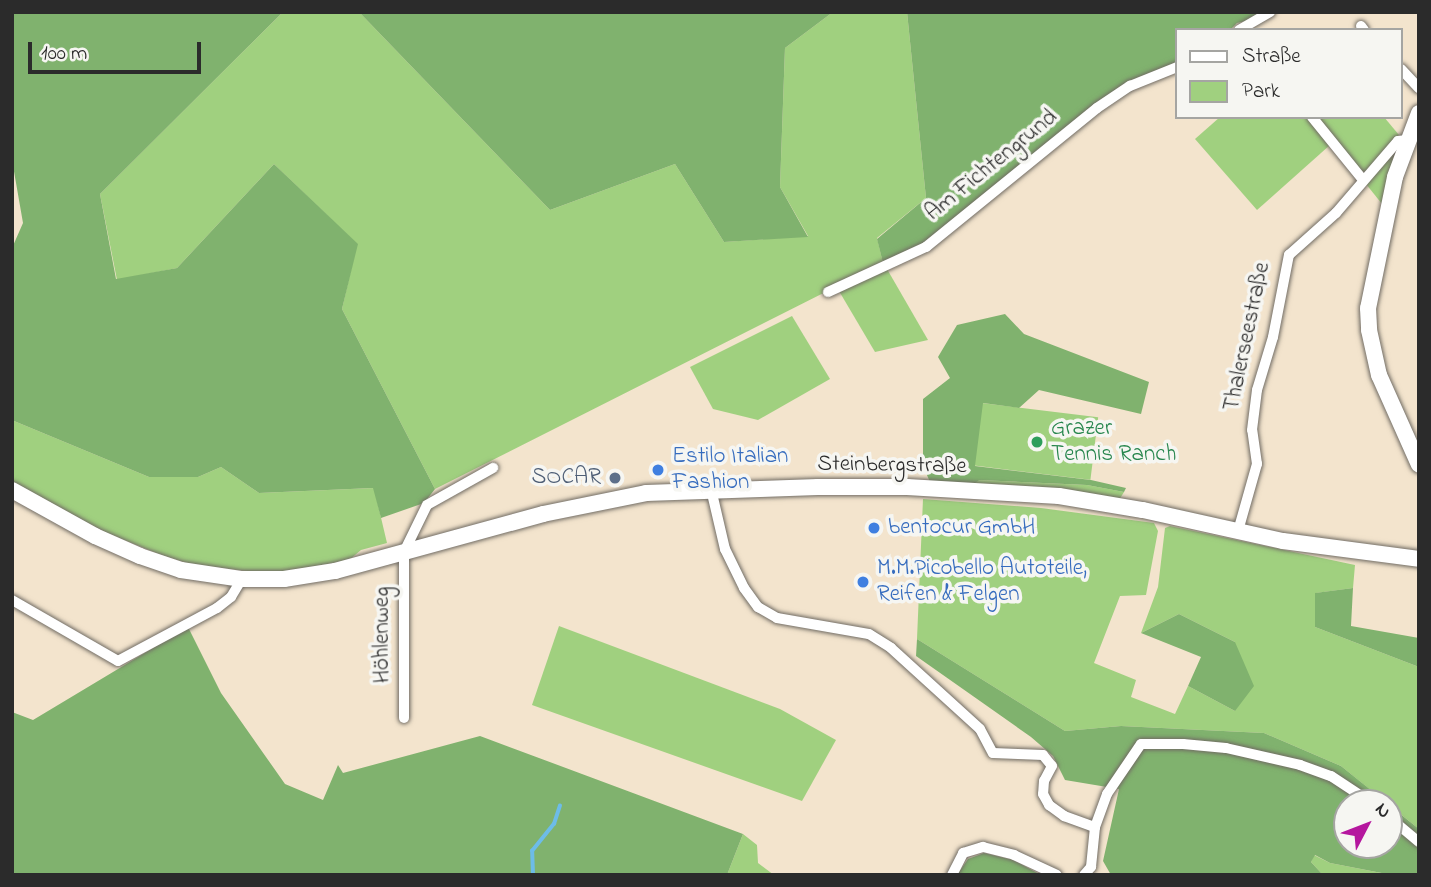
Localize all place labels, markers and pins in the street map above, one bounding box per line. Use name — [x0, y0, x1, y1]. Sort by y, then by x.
place label: Grazer Tennis Ranch — [1051, 415, 1176, 469]
marker: Grazer Tennis Ranch — [1029, 434, 1045, 450]
place label: Estilo Italian Fashion — [672, 443, 788, 497]
marker: Estilo Italian Fashion — [650, 462, 666, 478]
place label: SOCAR — [532, 464, 601, 492]
marker: SOCAR — [607, 470, 623, 486]
place label: bentocur GmbH — [888, 514, 1035, 542]
marker: bentocur GmbH — [866, 520, 882, 536]
place label: M.M.Picobello Autoteile, Reifen & Felgen — [877, 555, 1087, 609]
marker: M.M.Picobello Autoteile, Reifen & Felgen — [855, 574, 871, 590]

